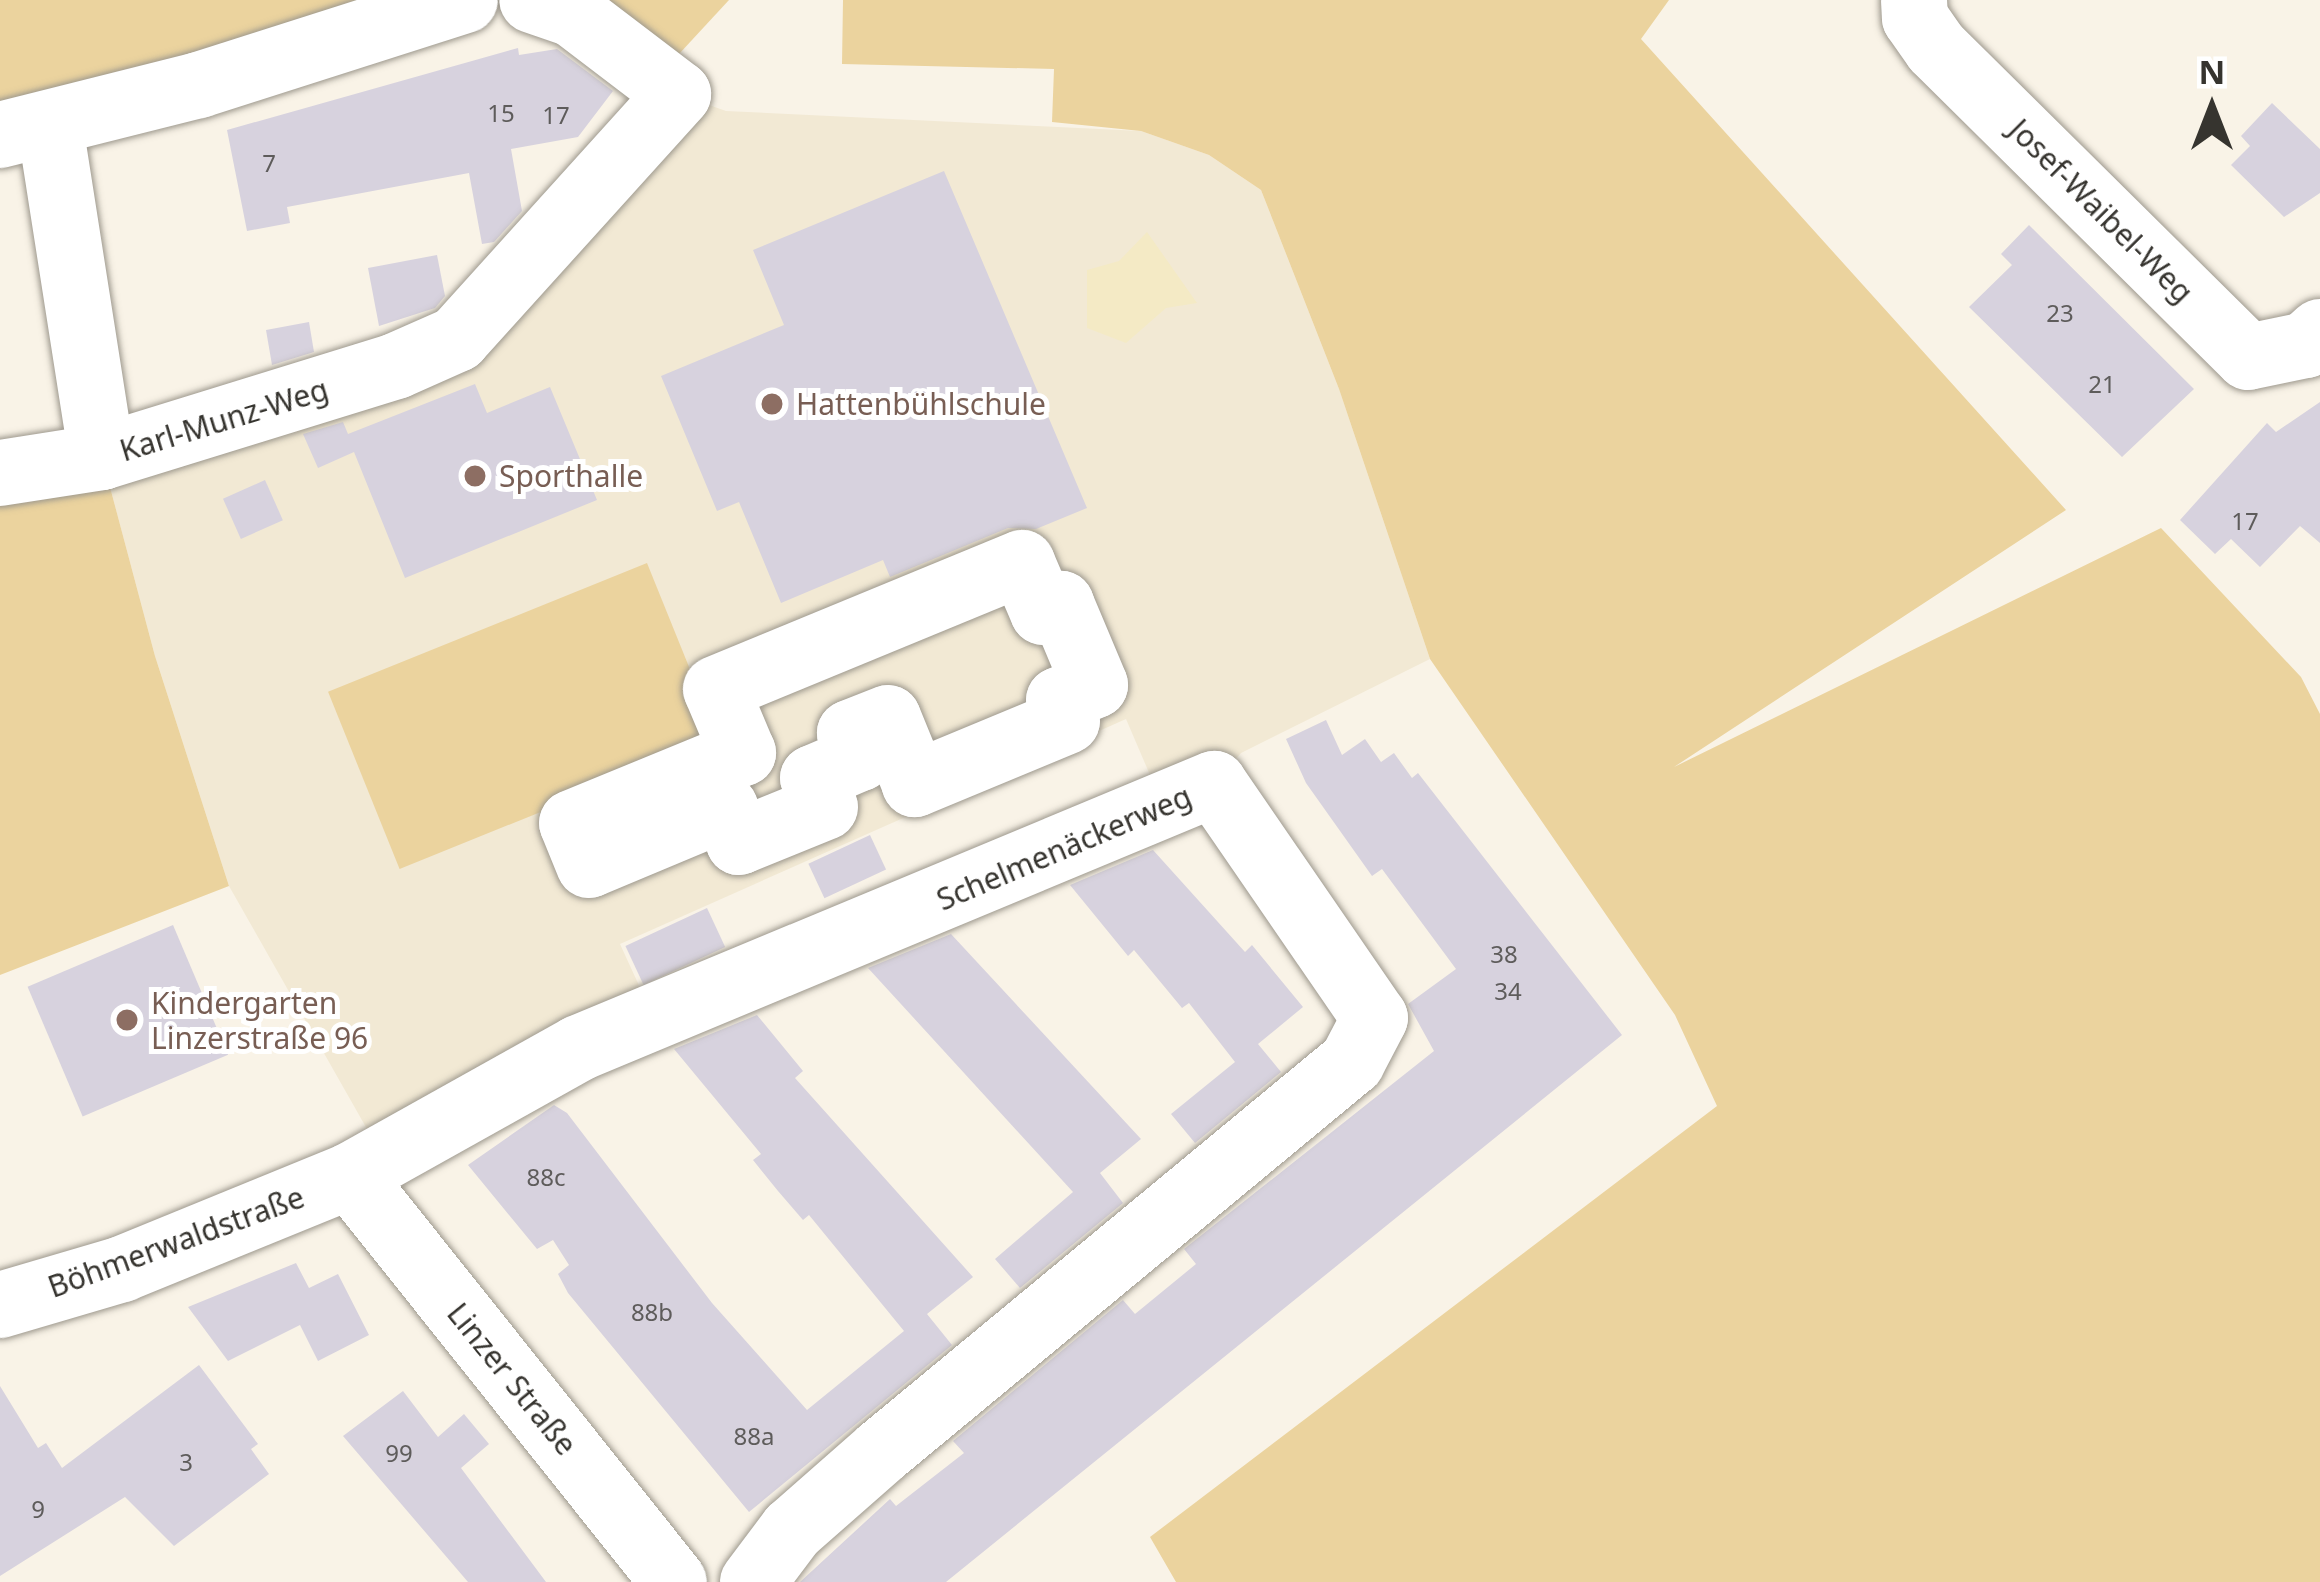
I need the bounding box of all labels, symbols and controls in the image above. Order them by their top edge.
north arrow [2152,48,2272,168]
text: N [2199,49,2225,94]
house number: 15 [487,99,515,127]
house number: 17 [542,101,570,129]
street label: Josef-Waibel-Weg [2002,112,2200,310]
house number: 7 [262,149,276,177]
house number: 23 [2046,299,2074,327]
house number: 21 [2088,370,2116,398]
street label: Karl-Munz-Weg [115,371,333,469]
place label: Hattenbühlschule [796,386,1046,422]
marker: Hattenbühlschule [759,391,785,417]
place label: Sporthalle [499,458,643,494]
marker: Sporthalle [462,463,488,489]
house number: 17 [2231,507,2259,535]
street label: Schelmenäckerweg [931,778,1197,918]
house number: 38 [1490,940,1518,968]
house number: 34 [1494,977,1522,1005]
place label: Kindergarten Linzerstraße 96 [151,985,368,1056]
marker: Kindergarten Linzerstraße 96 [114,1007,140,1033]
house number: 88c [527,1163,565,1191]
street label: Böhmerwaldstraße [43,1179,309,1305]
street label: Linzer Straße [440,1296,584,1462]
house number: 88b [631,1298,673,1326]
house number: 88a [734,1422,774,1450]
house number: 99 [385,1439,413,1467]
house number: 3 [179,1448,193,1476]
house number: 9 [31,1495,45,1523]

